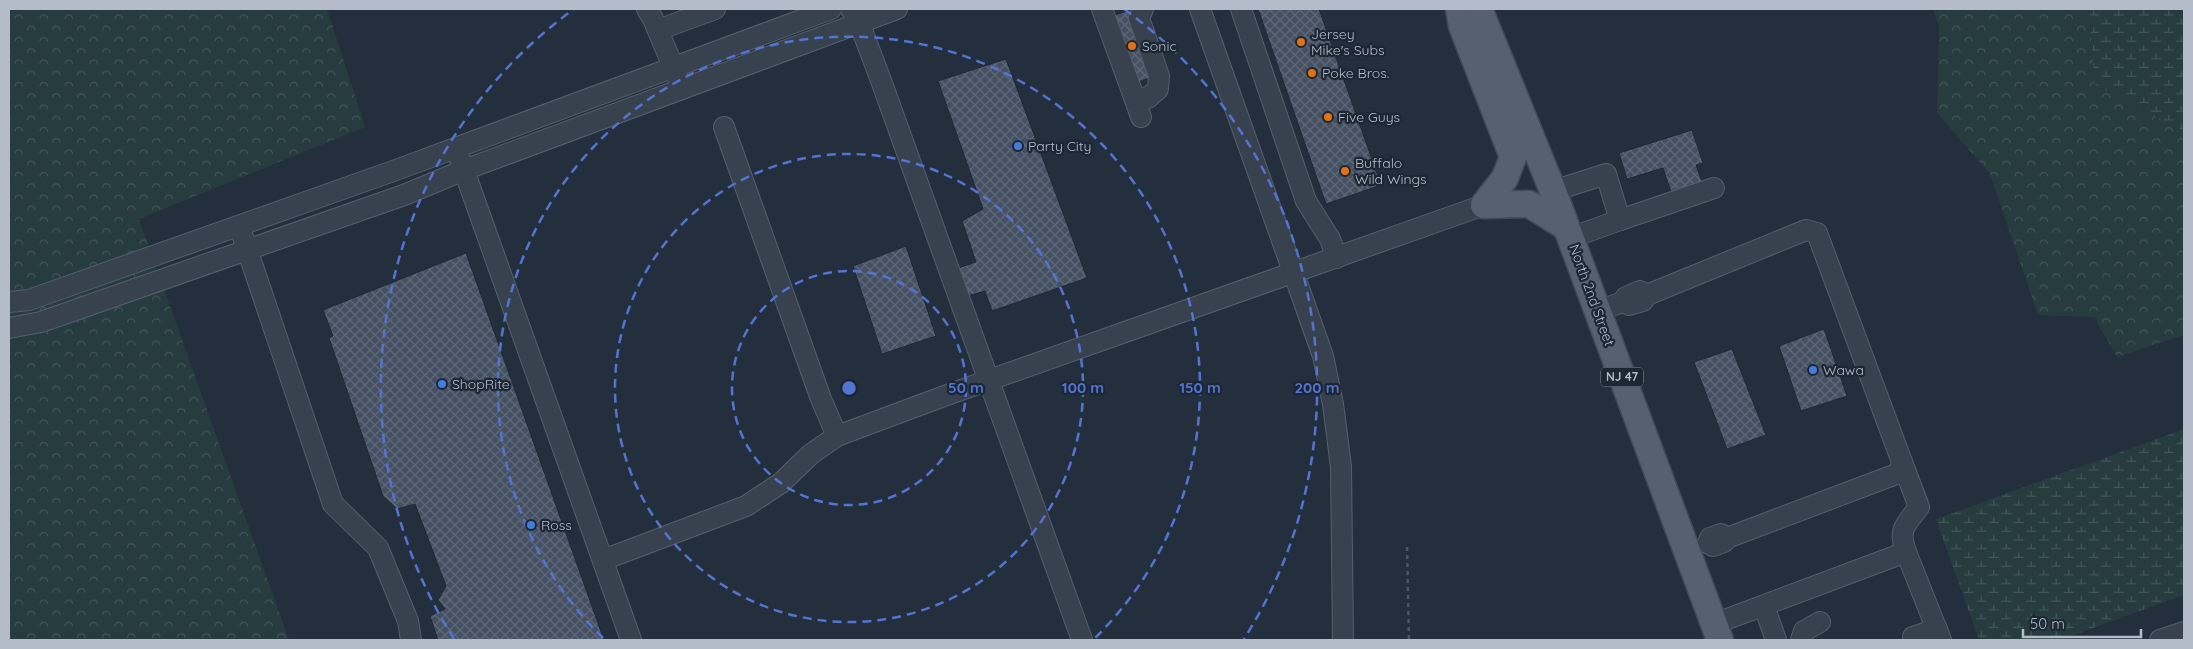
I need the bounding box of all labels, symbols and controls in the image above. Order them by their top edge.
place label: Jersey Mike's Subs [1311,25,1385,59]
marker: Jersey Mike's Subs [1295,36,1307,48]
place label: Sonic [1142,37,1177,55]
marker: Sonic [1126,40,1138,52]
place label: Poke Bros. [1322,64,1389,82]
marker: Poke Bros. [1306,67,1318,79]
place label: Five Guys [1338,108,1400,126]
marker: Five Guys [1322,111,1334,123]
place label: Party City [1028,137,1092,155]
marker: Party City [1012,140,1024,152]
place label: Buffalo Wild Wings [1355,154,1427,188]
marker: Buffalo Wild Wings [1339,165,1351,177]
street label: North 2nd Street [1565,242,1619,349]
place label: Wawa [1823,361,1864,379]
marker: Wawa [1807,364,1819,376]
road number: NJ 47 [1601,368,1643,387]
place label: ShopRite [452,375,510,393]
marker: ShopRite [436,378,448,390]
text: 50 m [948,378,984,397]
text: 100 m [1062,378,1104,397]
text: 150 m [1179,378,1221,397]
text: 200 m [1295,378,1340,397]
centre of rings [840,379,858,397]
place label: Ross [541,516,572,534]
marker: Ross [525,519,537,531]
scale bar [2023,606,2140,638]
text: 50 m [2030,614,2065,633]

